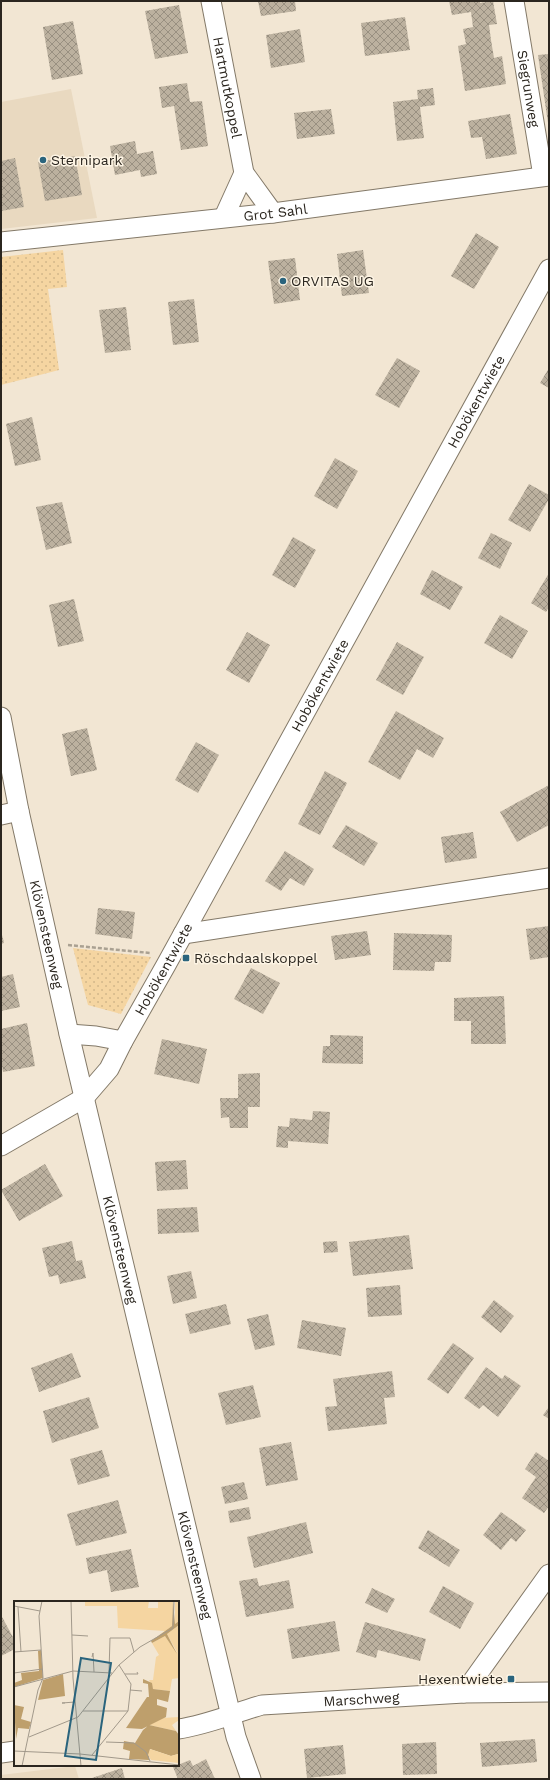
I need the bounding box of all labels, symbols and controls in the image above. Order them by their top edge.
street label: Hartmutkoppel [210,35,245,140]
street label: Siegrunweg [514,49,543,129]
place label: Sternipark [51,152,122,168]
marker: Sternipark [38,155,48,165]
street label: Grot Sahl [243,200,309,224]
place label: ORVITAS UG [291,273,374,289]
marker: ORVITAS UG [278,276,288,286]
street label: Hobökentwiete [444,352,508,451]
street label: Hobökentwiete [288,636,352,734]
street label: Klövensteenweg [27,878,67,991]
street label: Hobökentwiete [131,920,196,1018]
place label: Röschdaalskoppel [194,950,318,966]
marker: Röschdaalskoppel [181,953,191,963]
street label: Klövensteenweg [100,1194,141,1306]
street label: Klövensteenweg [175,1509,216,1621]
inset map [14,1601,179,1766]
place label: Hexentwiete [418,1671,503,1687]
marker: Hexentwiete [506,1674,516,1684]
street label: Marschweg [323,1689,400,1709]

